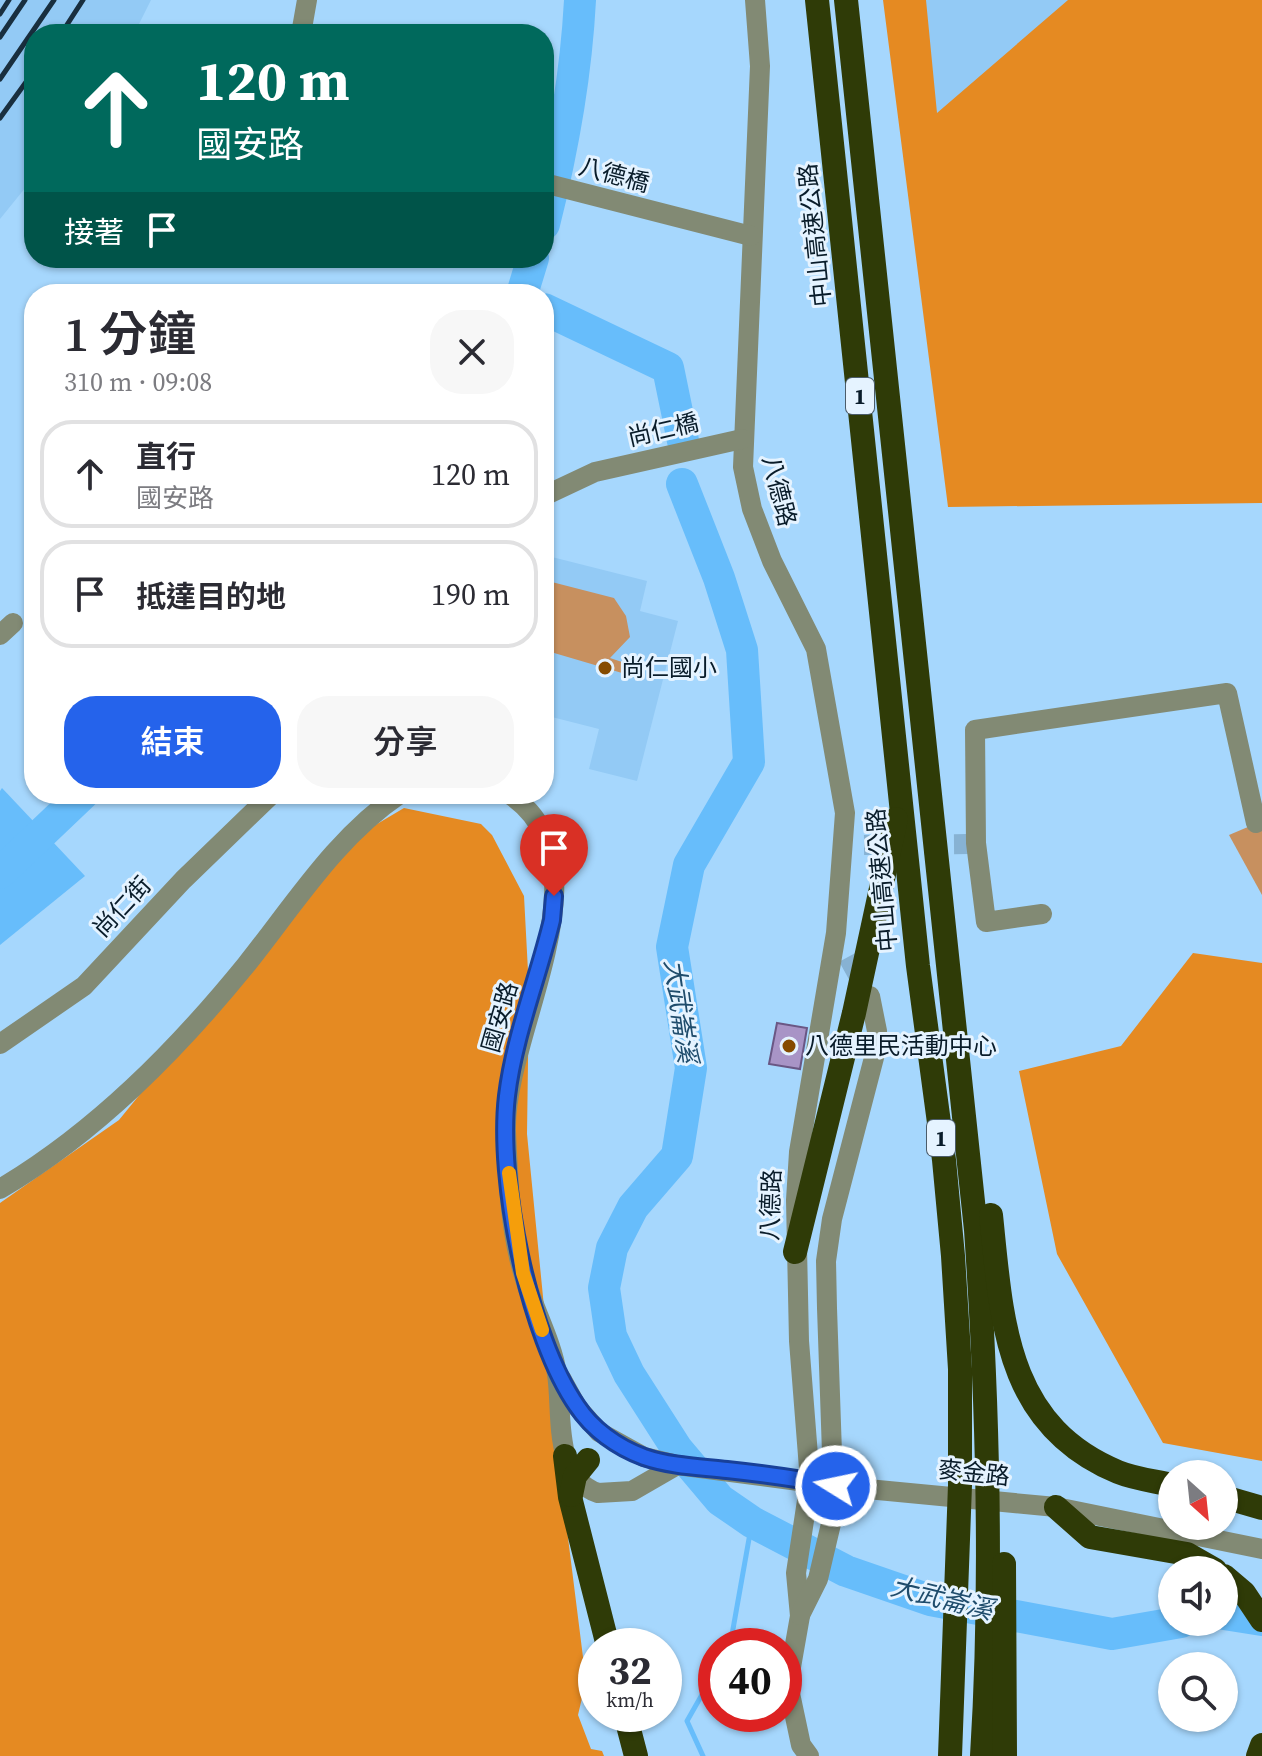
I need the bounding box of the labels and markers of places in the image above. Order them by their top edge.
place label: 尚仁國小 [621,651,717,684]
marker: 尚仁國小 [596,659,614,677]
pin [520,814,588,896]
place label: 八德里民活動中心 [805,1029,997,1062]
marker: 八德里民活動中心 [780,1037,798,1055]

